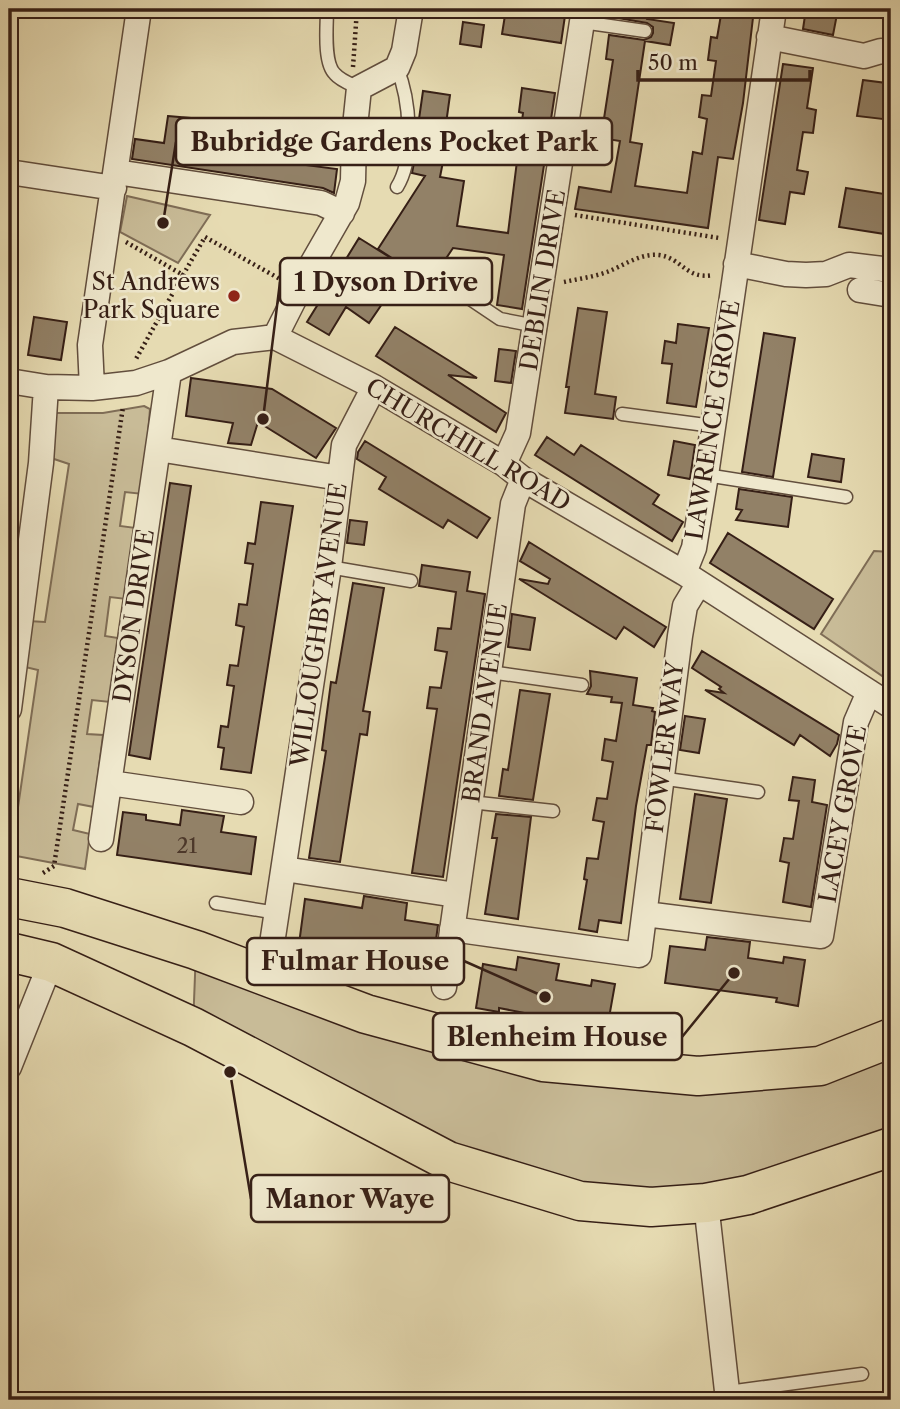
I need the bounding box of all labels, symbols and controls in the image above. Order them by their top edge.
scale bar [638,38,809,82]
text: 50 m [648,50,698,75]
callout: Bubridge Gardens Pocket Park [176,118,612,165]
text: Bubridge Gardens Pocket Park [190,126,599,158]
street label: DEBLIN DRIVE [514,187,571,373]
callout: 1 Dyson Drive [280,258,492,305]
text: 1 Dyson Drive [294,266,478,298]
place label: St Andrews Park Square [82,267,220,324]
marker: St Andrews Park Square [226,288,242,304]
street label: LAWRENCE GROVE [679,298,746,542]
street label: CHURCHILL ROAD [361,372,576,517]
street label: WILLOUGHBY AVENUE [284,481,353,770]
street label: DYSON DRIVE [107,527,160,705]
street label: BRAND AVENUE [456,601,513,805]
street label: FOWLER WAY [640,658,690,834]
street label: LACEY GROVE [813,723,872,905]
house number: 21 [177,833,198,858]
callout: Fulmar House [247,938,464,985]
text: Fulmar House [261,945,449,977]
callout: Blenheim House [433,1013,682,1060]
text: Blenheim House [446,1021,668,1053]
callout: Manor Waye [251,1175,449,1222]
text: Manor Waye [265,1183,435,1215]

